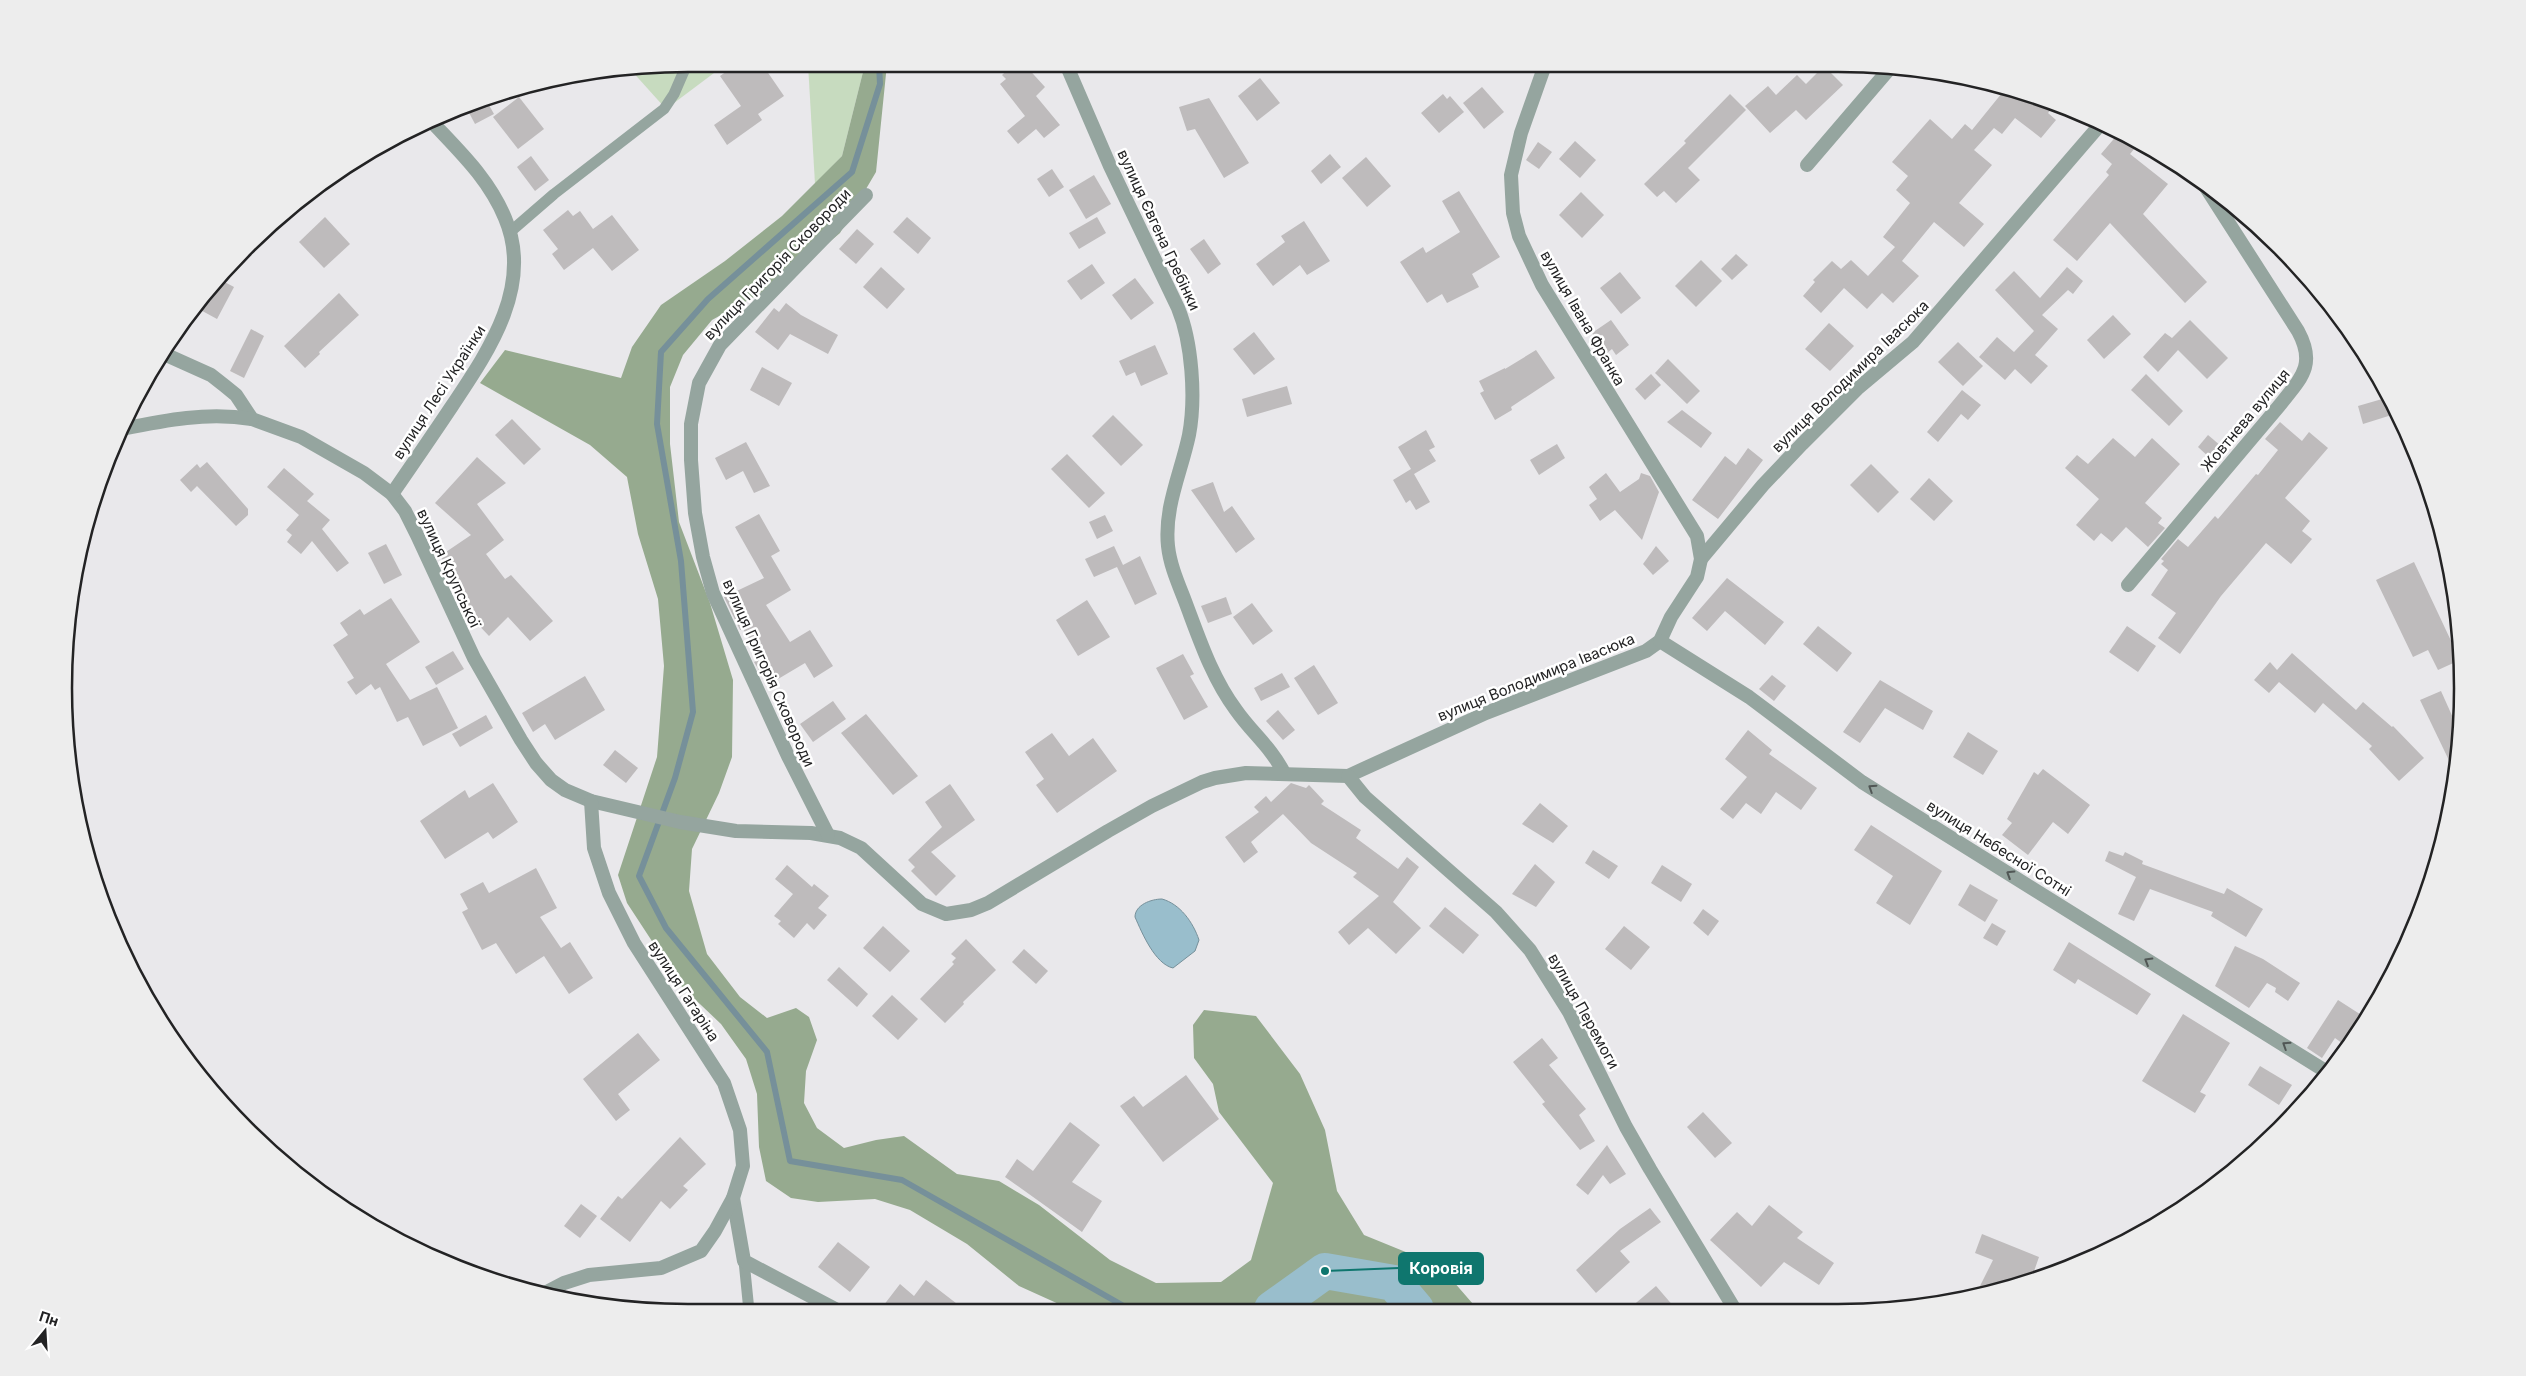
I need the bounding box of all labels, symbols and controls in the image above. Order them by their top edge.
street label: вулиця Євгена Гребінки [1113,147,1205,313]
street label: вулиця Григорія Сковороди [700,184,854,344]
street label: вулиця Івана Франка [1536,247,1630,389]
street label: вулиця Володимира Івасюка [1768,296,1932,456]
street label: вулиця Лесі Українки [388,321,490,463]
street label: Жовтнева вулиця [2196,365,2294,475]
street label: вулиця Крупської [413,506,485,632]
street label: вулиця Григорія Сковороди [719,576,819,770]
street label: вулиця Володимира Івасюка [1435,629,1637,725]
one-way arrow [1868,785,1877,795]
street label: вулиця Небесної Сотні [1923,796,2075,900]
one-way arrow [2006,871,2015,881]
street label: вулиця Гагаріна [644,937,724,1045]
street label: вулиця Перемоги [1544,950,1624,1072]
one-way arrow [2144,957,2153,967]
one-way arrow [2283,1042,2292,1052]
callout: Коровія [1399,1253,1483,1284]
text: Коровія [1409,1258,1473,1278]
north arrow [20,1306,70,1356]
text: Пн [37,1307,61,1329]

